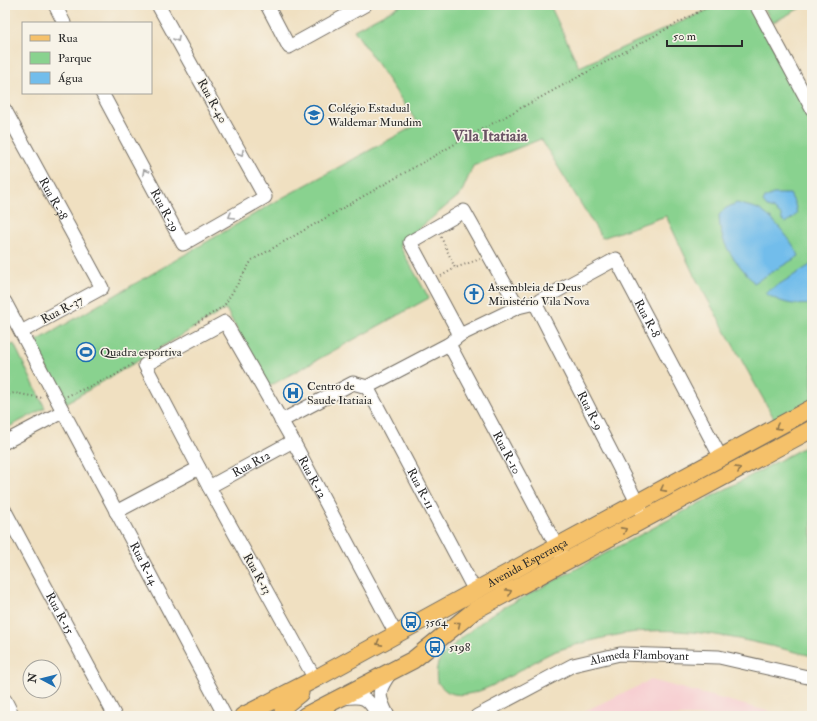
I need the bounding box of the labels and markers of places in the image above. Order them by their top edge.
place label: Colégio Estadual Waldemar Mundim [327,101,422,130]
school or university icon: Colégio Estadual Waldemar Mundim [303,104,325,126]
place label: Assembleia de Deus Ministério Vila Nova [487,280,591,309]
church icon: Assembleia de Deus Ministério Vila Nova [463,283,485,305]
sports icon: Quadra esportiva [75,341,97,363]
place label: Quadra esportiva [100,345,183,360]
place label: Centro de Saude Itatiaia [307,379,373,408]
hospital icon: Centro de Saude Itatiaia [282,382,304,404]
bus stop icon: 3564 [400,611,422,633]
place label: 3564 [425,615,448,630]
bus stop icon: 5198 [424,636,446,658]
place label: 5198 [449,640,471,655]

